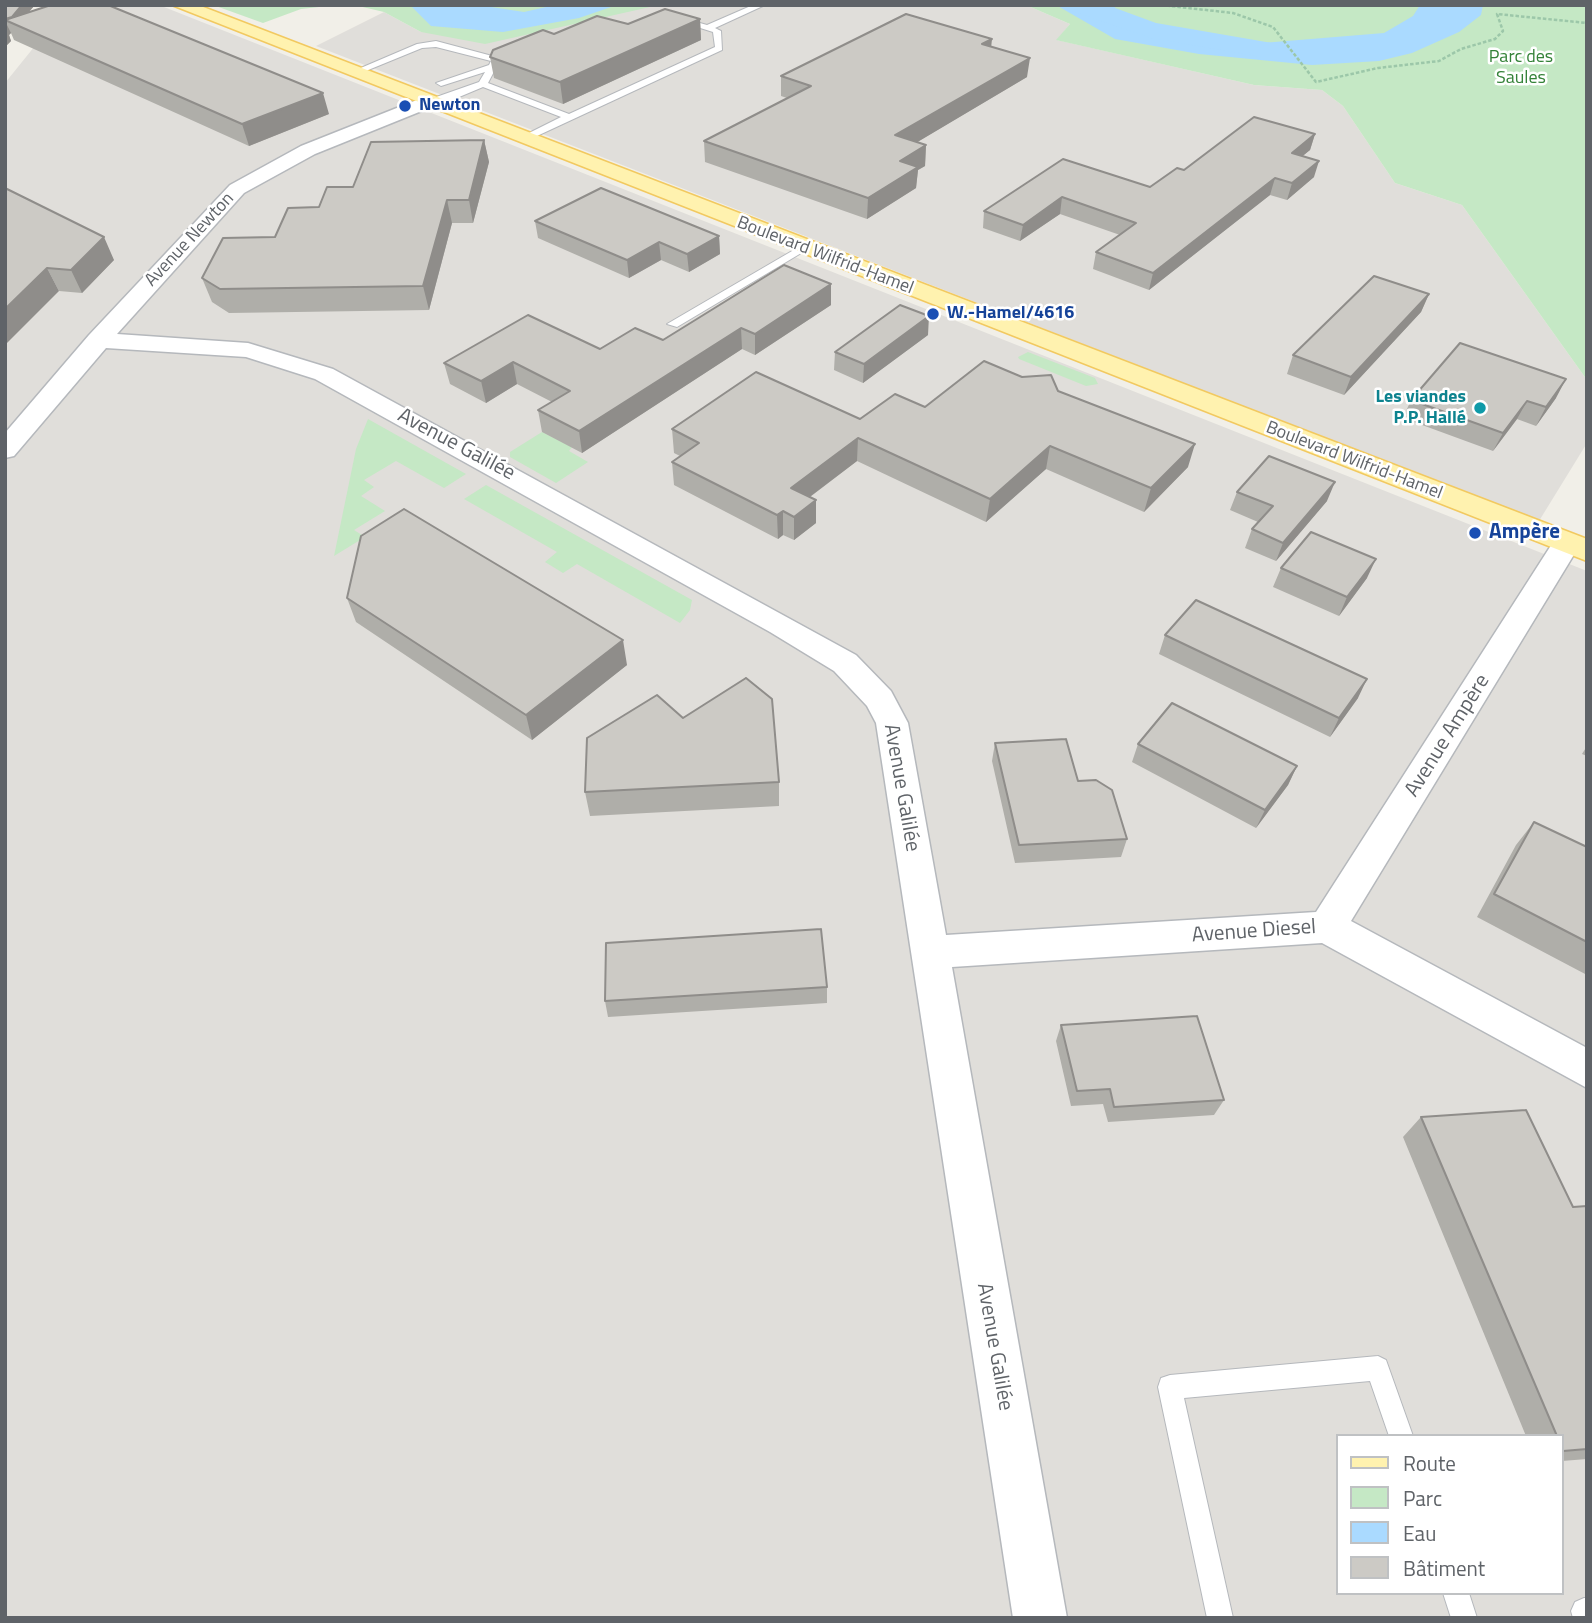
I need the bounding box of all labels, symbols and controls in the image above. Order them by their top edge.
park label: Parc des Saules [1489,47,1553,90]
place label: Newton [419,95,481,117]
marker: Newton [397,98,413,114]
street label: Avenue Newton [141,189,239,291]
street label: Boulevard Wilfrid-Hamel [734,212,916,300]
place label: W.-Hamel/4616 [947,303,1074,325]
marker: W.-Hamel/4616 [925,306,941,322]
place label: Les viandes P.P. Hallé [1376,387,1466,430]
marker: Les viandes P.P. Hallé [1472,400,1488,416]
street label: Avenue Galilée [393,404,519,486]
street label: Boulevard Wilfrid-Hamel [1263,417,1445,505]
place label: Ampère [1489,520,1560,546]
marker: Ampère [1467,525,1483,541]
street label: Avenue Ampère [1400,670,1496,802]
street label: Avenue Galilée [877,722,925,854]
street label: Avenue Diesel [1191,915,1317,949]
street label: Avenue Galilée [970,1281,1018,1413]
legend [1336,1434,1564,1595]
text: Route [1403,1447,1456,1479]
text: Parc [1403,1482,1442,1514]
text: Eau [1403,1517,1436,1549]
text: Bâtiment [1403,1552,1485,1584]

